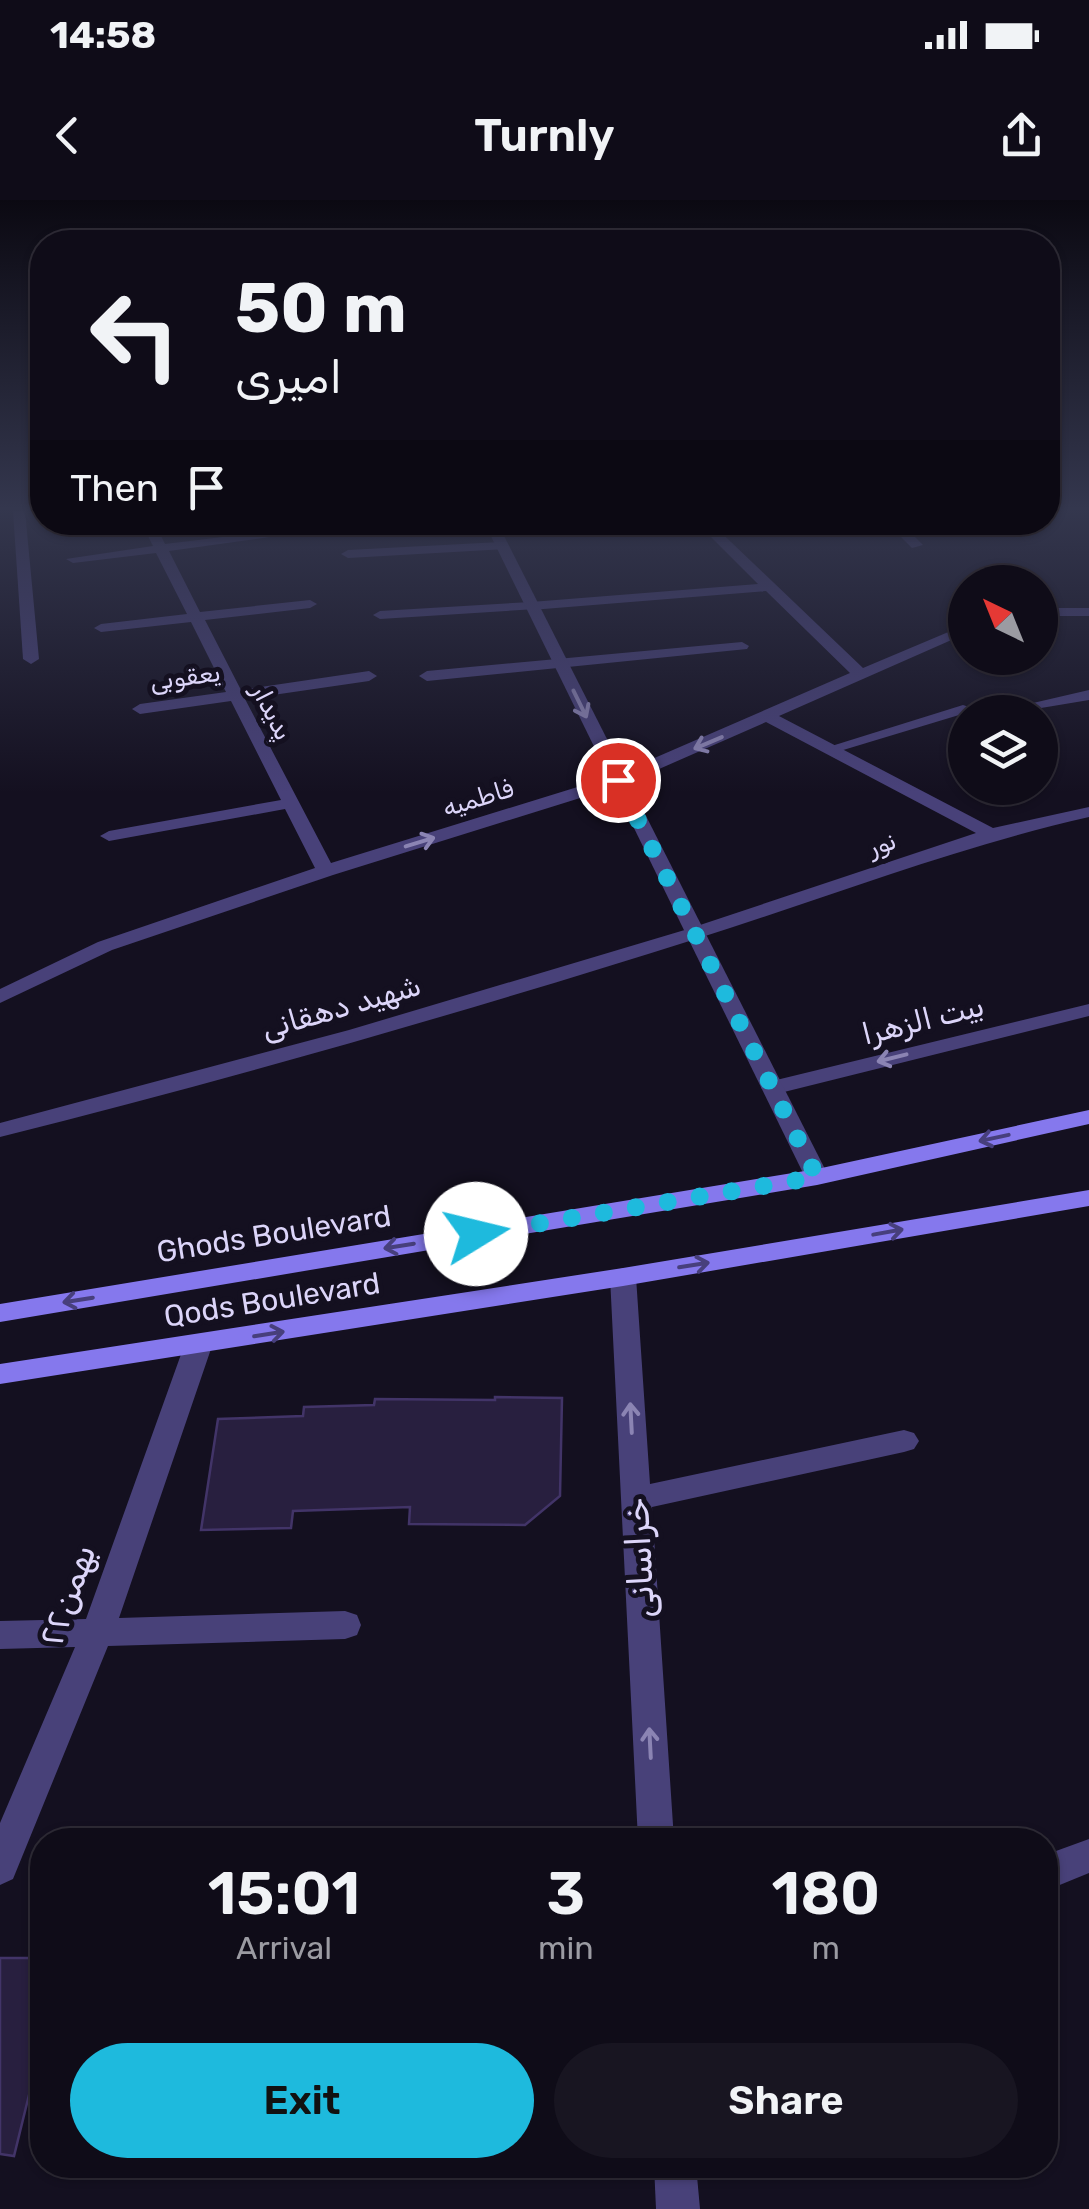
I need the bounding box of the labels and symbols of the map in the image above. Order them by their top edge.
north arrow [948,565,1058,675]
street label: یعقوبی [148,658,222,697]
street label: پدیدار [243,677,298,746]
one-way arrow [571,688,590,718]
one-way arrow [693,735,724,753]
pin [576,738,661,823]
street label: فاطمیه [439,774,517,822]
street label: نور [862,826,900,864]
one-way arrow [403,832,435,850]
street label: شهید دهقانی [257,967,425,1047]
street label: بیت الزهرا [858,987,988,1053]
one-way arrow [877,1050,909,1069]
one-way arrow [979,1130,1011,1148]
position arrow [424,1182,528,1286]
street label: Ghods Boulevard [154,1198,394,1270]
one-way arrow [871,1223,903,1241]
one-way arrow [383,1238,415,1256]
one-way arrow [677,1255,710,1274]
street label: Qods Boulevard [161,1265,383,1335]
one-way arrow [62,1291,95,1310]
one-way arrow [253,1324,285,1343]
one-way arrow [621,1403,640,1435]
street label: خراسانی [615,1497,663,1619]
street label: ۲۲بهمن [29,1538,105,1652]
one-way arrow [640,1727,659,1759]

